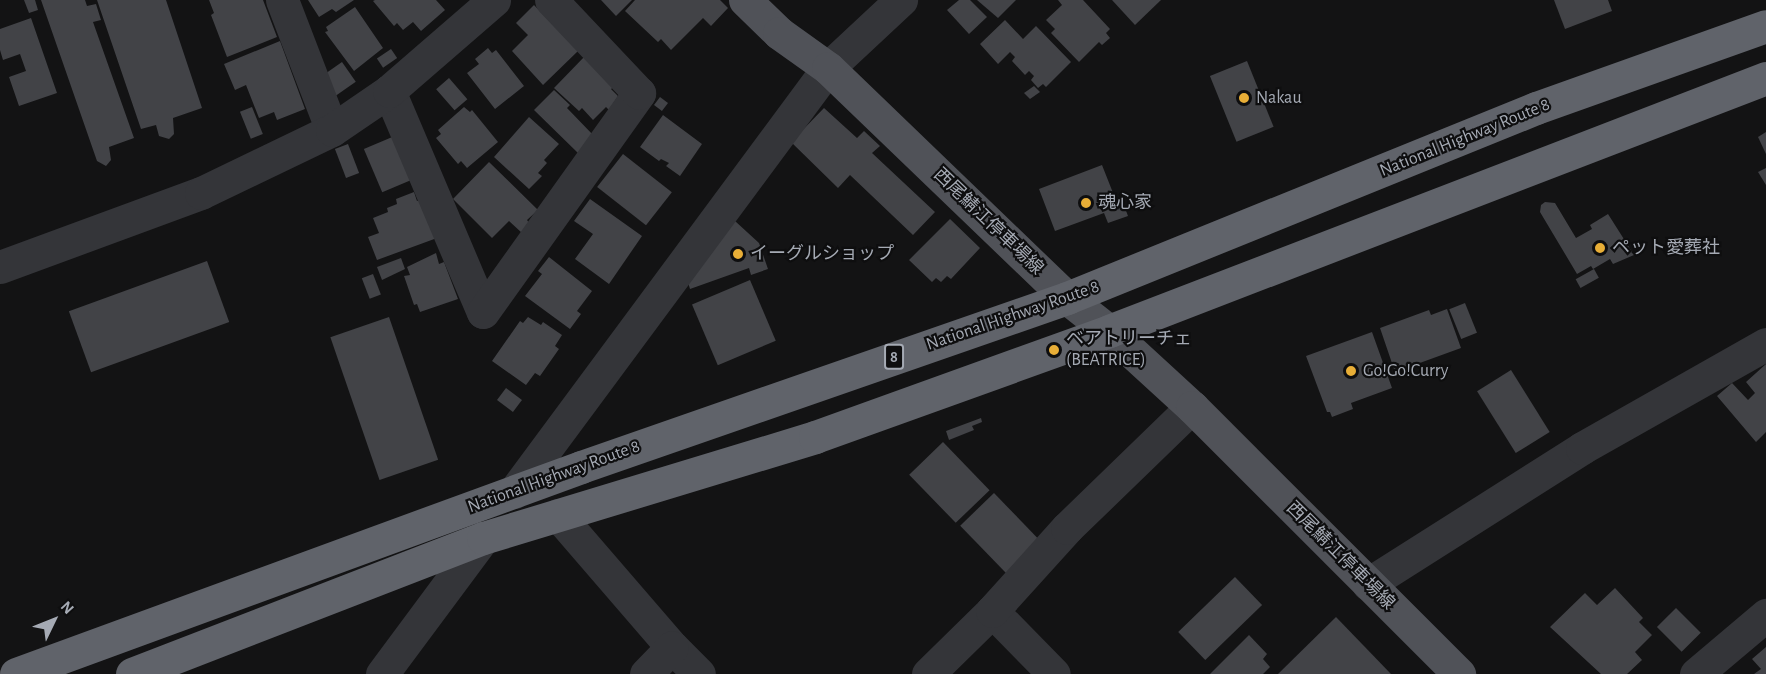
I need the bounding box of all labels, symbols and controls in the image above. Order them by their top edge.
place label: Nakau [1256,87,1302,109]
marker: Nakau [1237,91,1251,105]
street label: National Highway Route 8 [1377,94,1553,182]
street label: 西尾鯖江停車場線 [929,164,1047,280]
place label: 魂心家 [1098,192,1152,214]
marker: 魂心家 [1079,196,1093,210]
place label: ペット愛葬社 [1612,237,1720,259]
marker: ペット愛葬社 [1593,241,1607,255]
place label: イーグルショップ [750,243,894,265]
marker: イーグルショップ [731,247,745,261]
street label: National Highway Route 8 [924,276,1102,356]
place label: ベアトリーチェ (BEATRICE) [1066,329,1192,372]
marker: ベアトリーチェ (BEATRICE) [1047,343,1061,357]
road number: 8 [884,344,904,370]
place label: Go!Go!Curry [1363,360,1448,382]
marker: Go!Go!Curry [1344,364,1358,378]
street label: National Highway Route 8 [465,436,643,518]
street label: 西尾鯖江停車場線 [1281,497,1399,615]
north arrow [24,590,84,650]
text: N [58,598,77,617]

